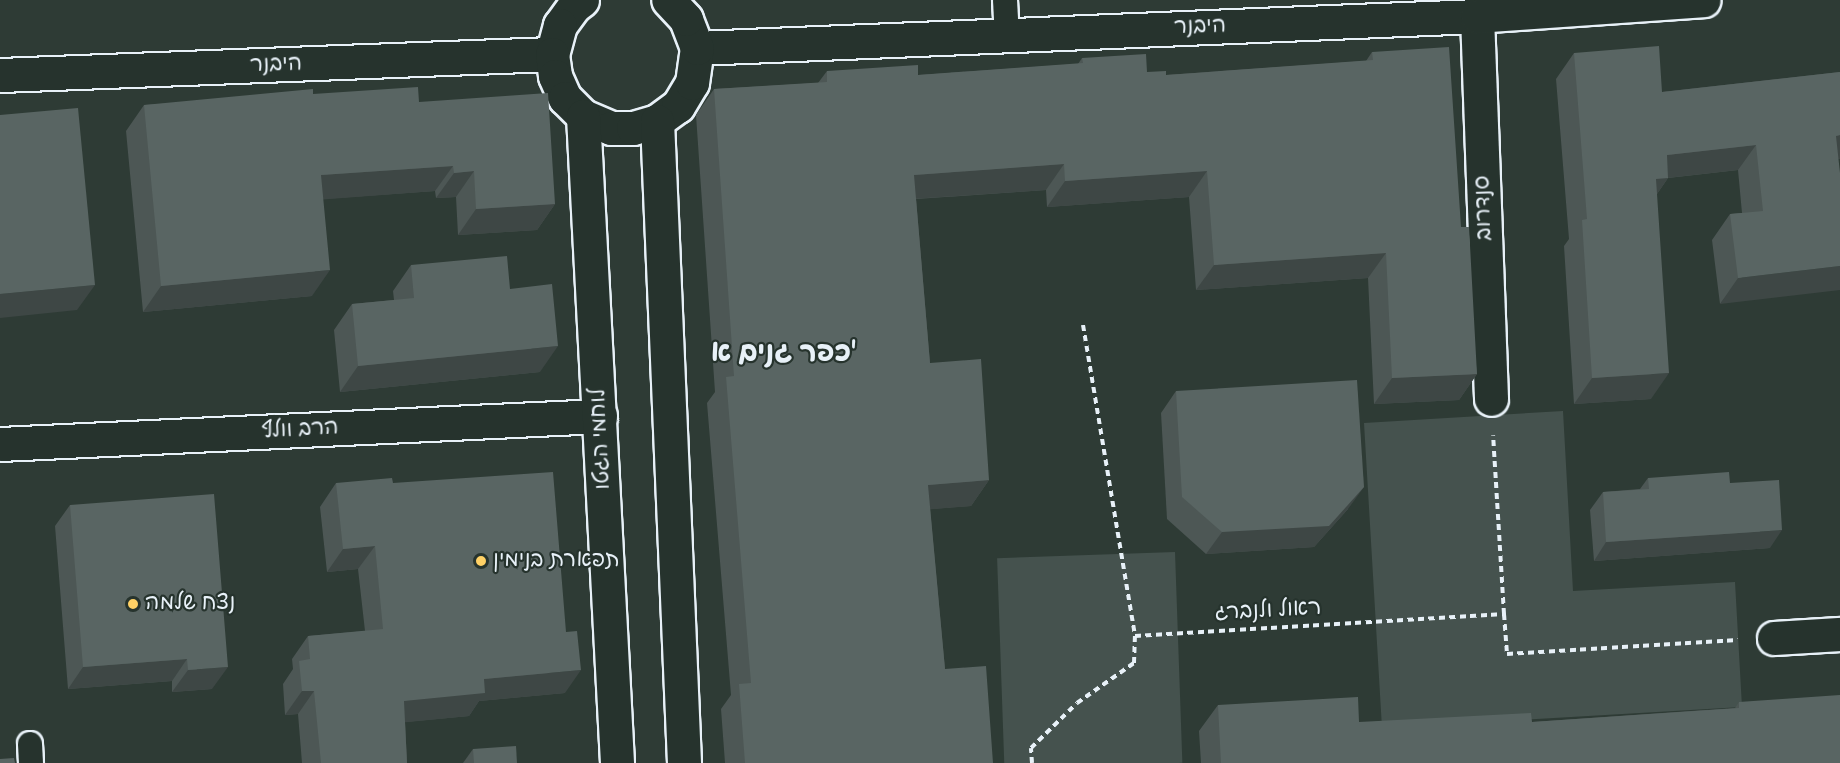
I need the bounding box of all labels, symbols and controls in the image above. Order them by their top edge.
street label: היבנר [1174,13,1226,41]
street label: היבנר [250,51,302,79]
street label: סנדרוב [1470,175,1498,241]
district label: כפר גנים א' [711,337,857,371]
street label: לוחמי הגטו [585,388,617,490]
street label: הרב וולף [261,415,339,445]
place label: תפארת בנימין [493,548,620,574]
marker: תפארת בנימין [474,554,488,568]
place label: נצח שלמה [145,591,235,617]
street label: ראול ולנברג [1214,595,1322,627]
marker: נצח שלמה [126,597,140,611]

